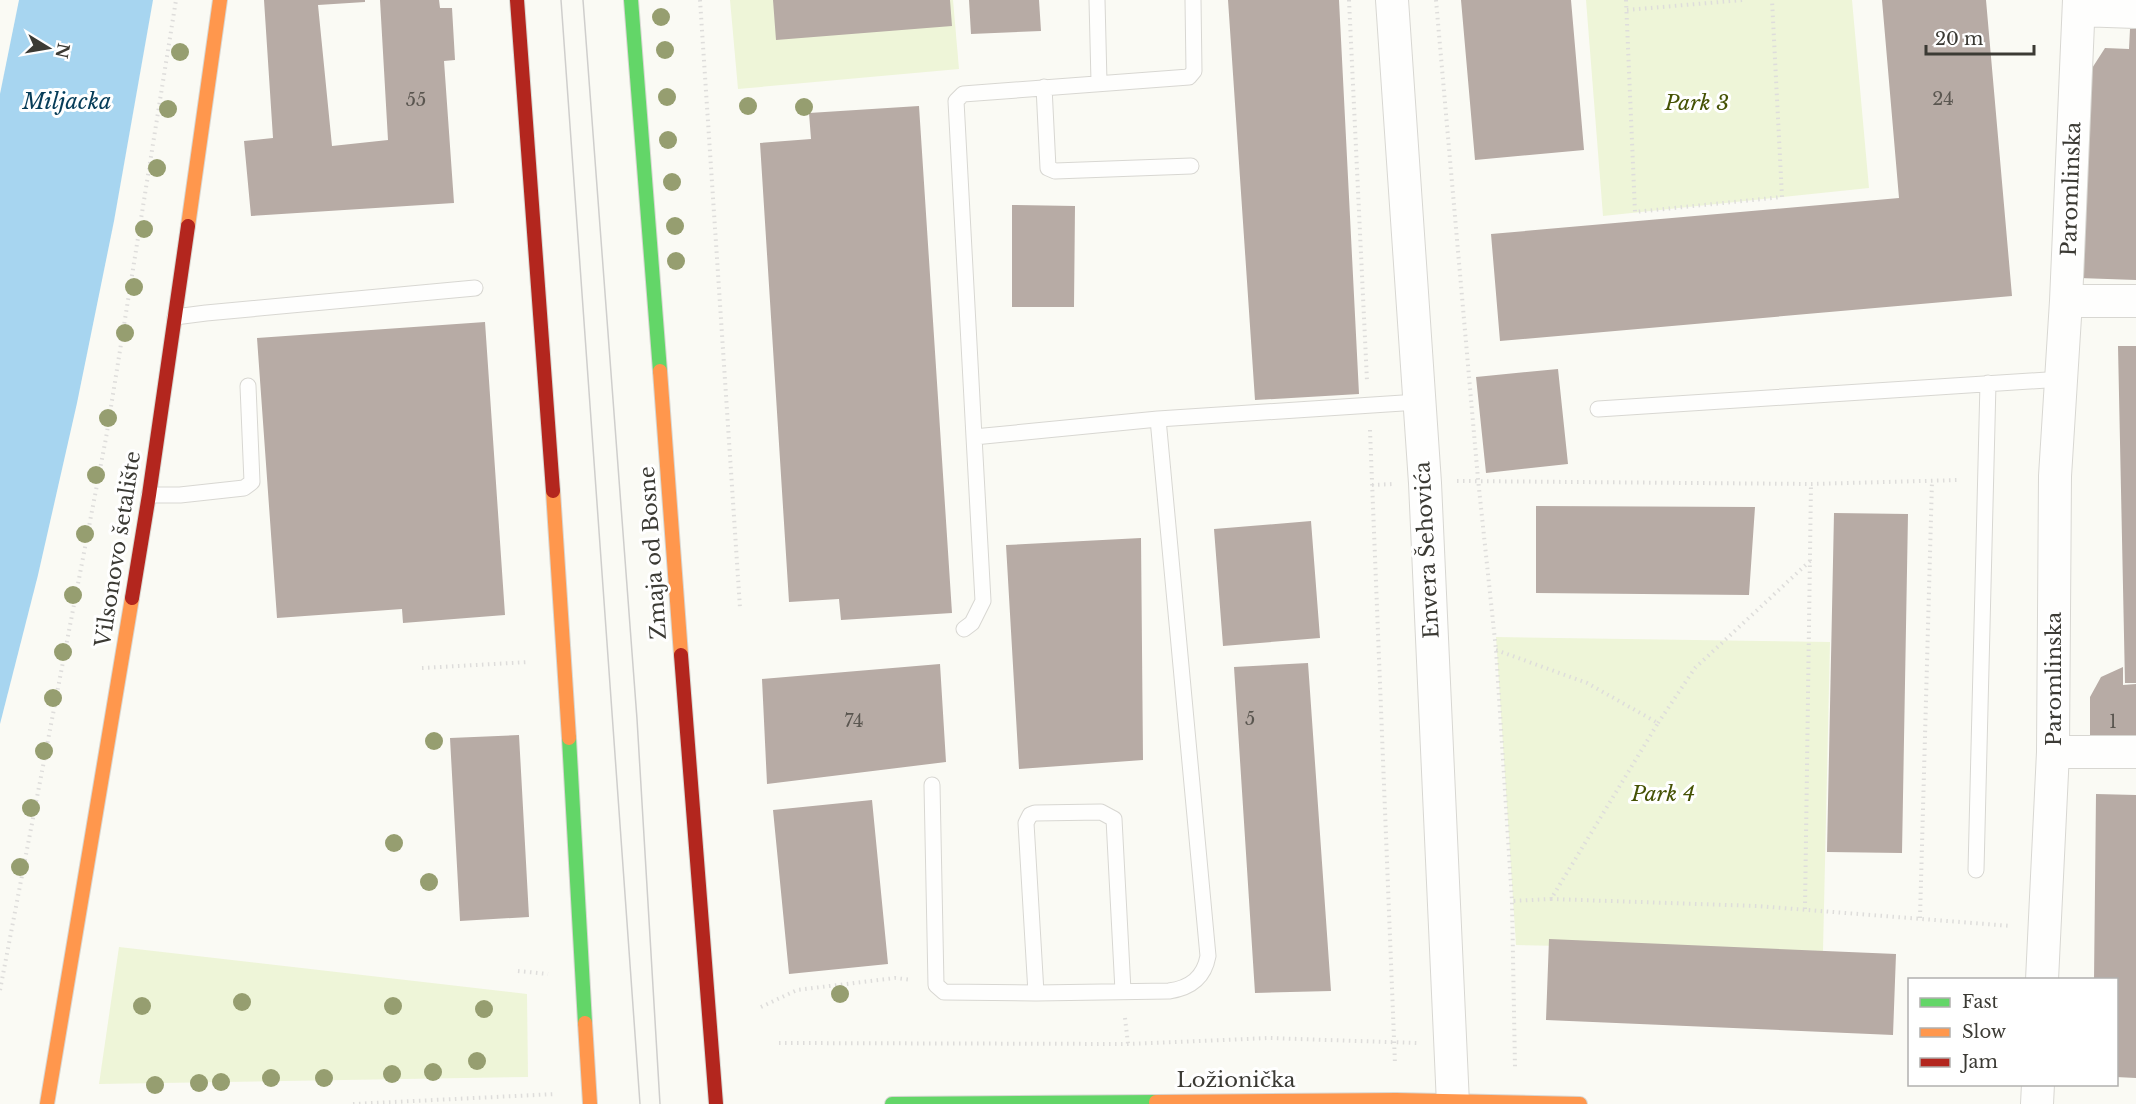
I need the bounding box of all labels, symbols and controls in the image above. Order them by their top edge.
north arrow [18,18,78,78]
scale bar [1926,18,2034,56]
text: 20 m [1935,28,1983,50]
text: N [51,42,74,60]
water label: Miljacka [22,88,111,115]
house number: 24 [1932,88,1954,110]
house number: 55 [406,89,426,111]
park label: Park 3 [1664,90,1729,116]
street label: Paromlinska [2056,121,2086,257]
street label: Vilsonovo šetalište [90,449,146,650]
street label: Envera Šehovića [1409,460,1445,639]
street label: Zmaja od Bosne [634,465,672,641]
street label: Paromlinska [2041,611,2067,746]
house number: 5 [1245,708,1255,730]
house number: 74 [844,710,864,732]
house number: 1 [2109,711,2117,733]
park label: Park 4 [1630,781,1695,807]
legend [1908,978,2118,1086]
text: Fast [1962,991,1999,1013]
text: Slow [1962,1021,2007,1043]
text: Jam [1960,1051,1998,1073]
street label: Ložionička [1177,1067,1296,1093]

